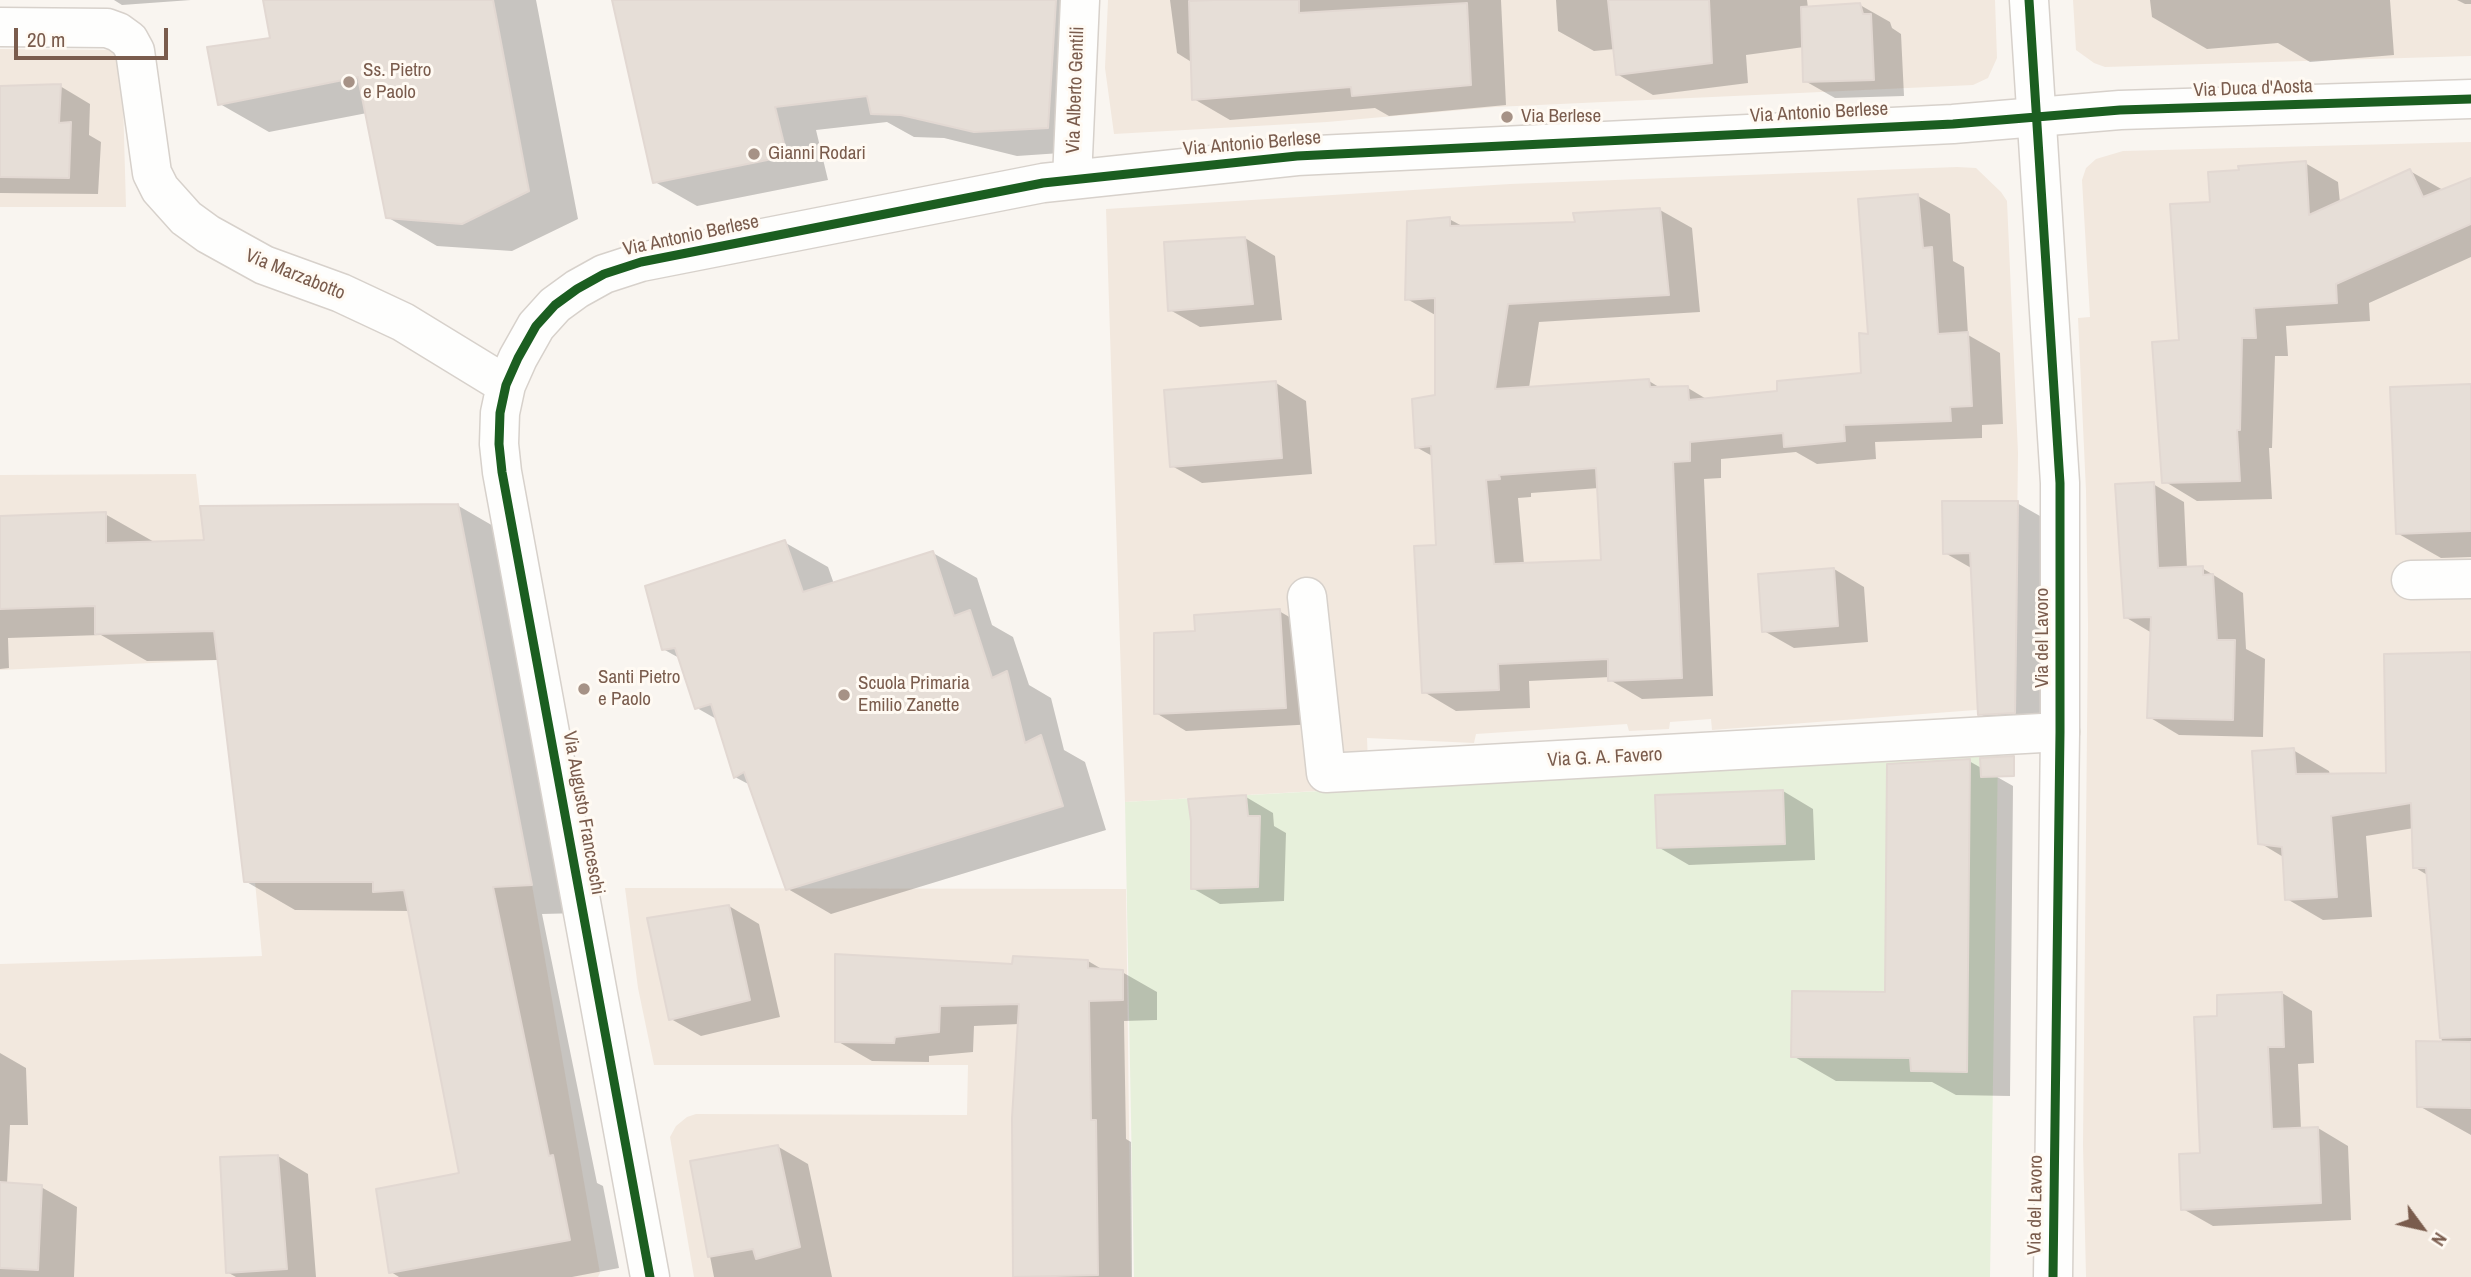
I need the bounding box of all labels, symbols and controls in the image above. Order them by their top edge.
scale bar [18,14,172,58]
text: 20 m [27,25,65,54]
street label: Via Alberto Gentili [1062,26,1090,154]
place label: Ss. Pietro e Paolo [363,60,431,104]
marker: Ss. Pietro e Paolo [341,74,357,90]
street label: Via Duca d'Aosta [2193,76,2313,102]
street label: Via Antonio Berlese [1749,98,1889,128]
place label: Via Berlese [1521,106,1601,128]
marker: Via Berlese [1499,109,1515,125]
street label: Via Antonio Berlese [1182,127,1322,161]
place label: Gianni Rodari [768,143,866,165]
marker: Gianni Rodari [746,146,762,162]
street label: Via Antonio Berlese [621,210,761,262]
street label: Via Marzabotto [242,245,348,305]
street label: Via del Lavoro [2032,588,2054,688]
place label: Santi Pietro e Paolo [598,667,680,711]
place label: Scuola Primaria Emilio Zanette [858,673,970,717]
marker: Santi Pietro e Paolo [576,681,592,697]
marker: Scuola Primaria Emilio Zanette [836,687,852,703]
street label: Via Augusto Franceschi [557,729,609,897]
street label: Via G. A. Favero [1547,744,1663,772]
street label: Via del Lavoro [2024,1155,2048,1255]
north arrow [2387,1193,2457,1263]
text: N [2426,1228,2454,1251]

